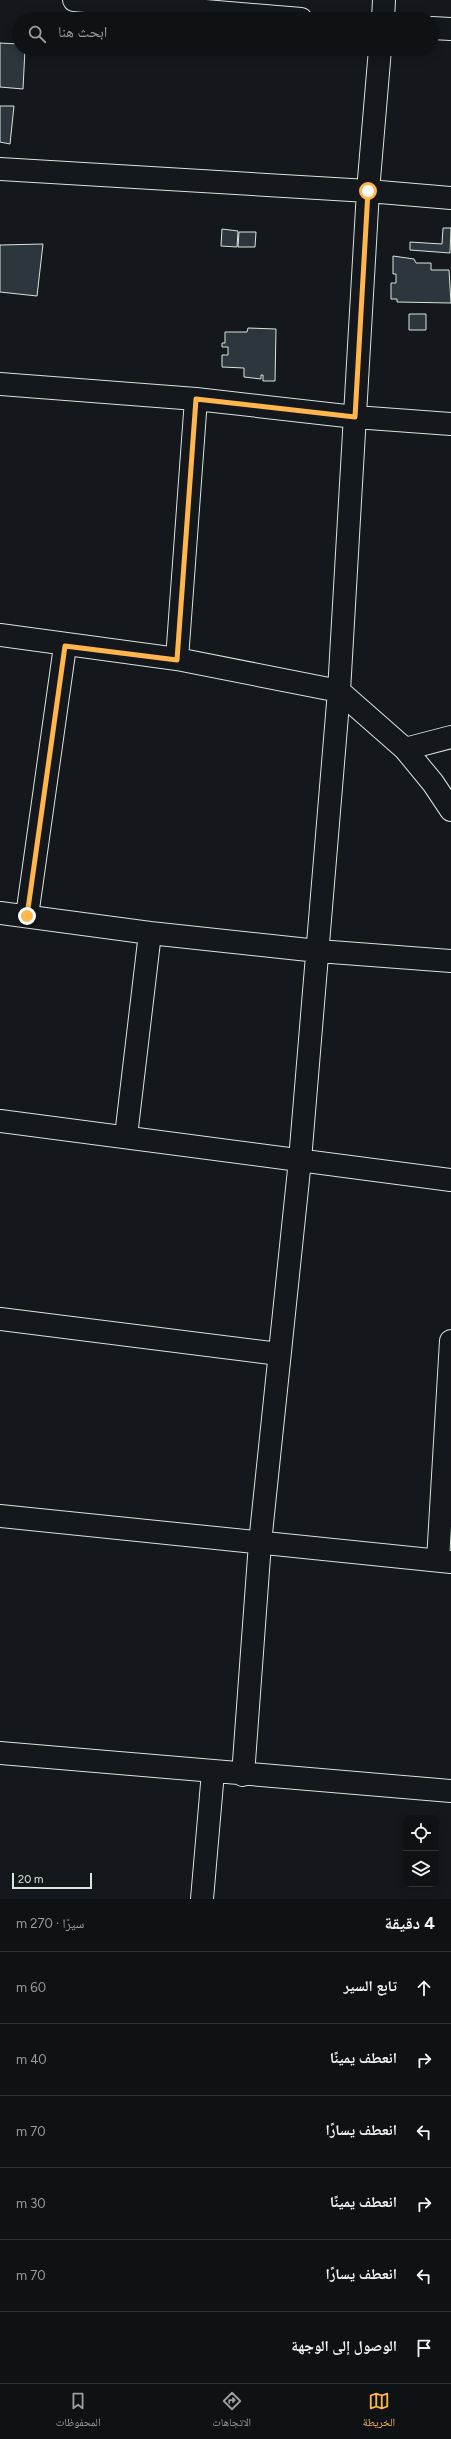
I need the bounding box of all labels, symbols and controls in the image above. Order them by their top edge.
search box [12,12,439,56]
icon: search [26,23,48,45]
text: ابحث هنا [58,23,107,41]
route start [359,182,377,200]
route end [18,907,36,925]
map controls [403,1815,439,1887]
button: locate [403,1815,439,1851]
button: layers [403,1851,439,1887]
scale bar [12,1871,92,1890]
text: 20 m [18,1873,43,1886]
text: 4 دقيقة [384,1913,435,1933]
text: سيرًا · 270 m [16,1916,84,1931]
text: تابع السير [343,1977,397,1995]
icon: ahead [413,1977,435,1999]
text: 60 m [16,1980,46,1995]
text: انعطف يمينًا [330,2049,397,2067]
icon: right [413,2049,435,2071]
text: 40 m [16,2052,47,2067]
text: انعطف يسارًا [325,2121,397,2139]
icon: left [413,2121,435,2143]
text: 70 m [16,2124,46,2139]
text: انعطف يمينًا [330,2193,397,2211]
icon: right [413,2193,435,2215]
text: 30 m [16,2196,46,2211]
text: انعطف يسارًا [325,2265,397,2283]
icon: left [413,2265,435,2287]
text: 70 m [16,2268,46,2283]
text: الوصول إلى الوجهة [291,2337,397,2355]
icon: arrive [413,2337,435,2359]
tab: المحفوظات [56,2390,101,2433]
tab: الاتجاهات [212,2390,251,2433]
tab: الخريطة [363,2390,395,2433]

